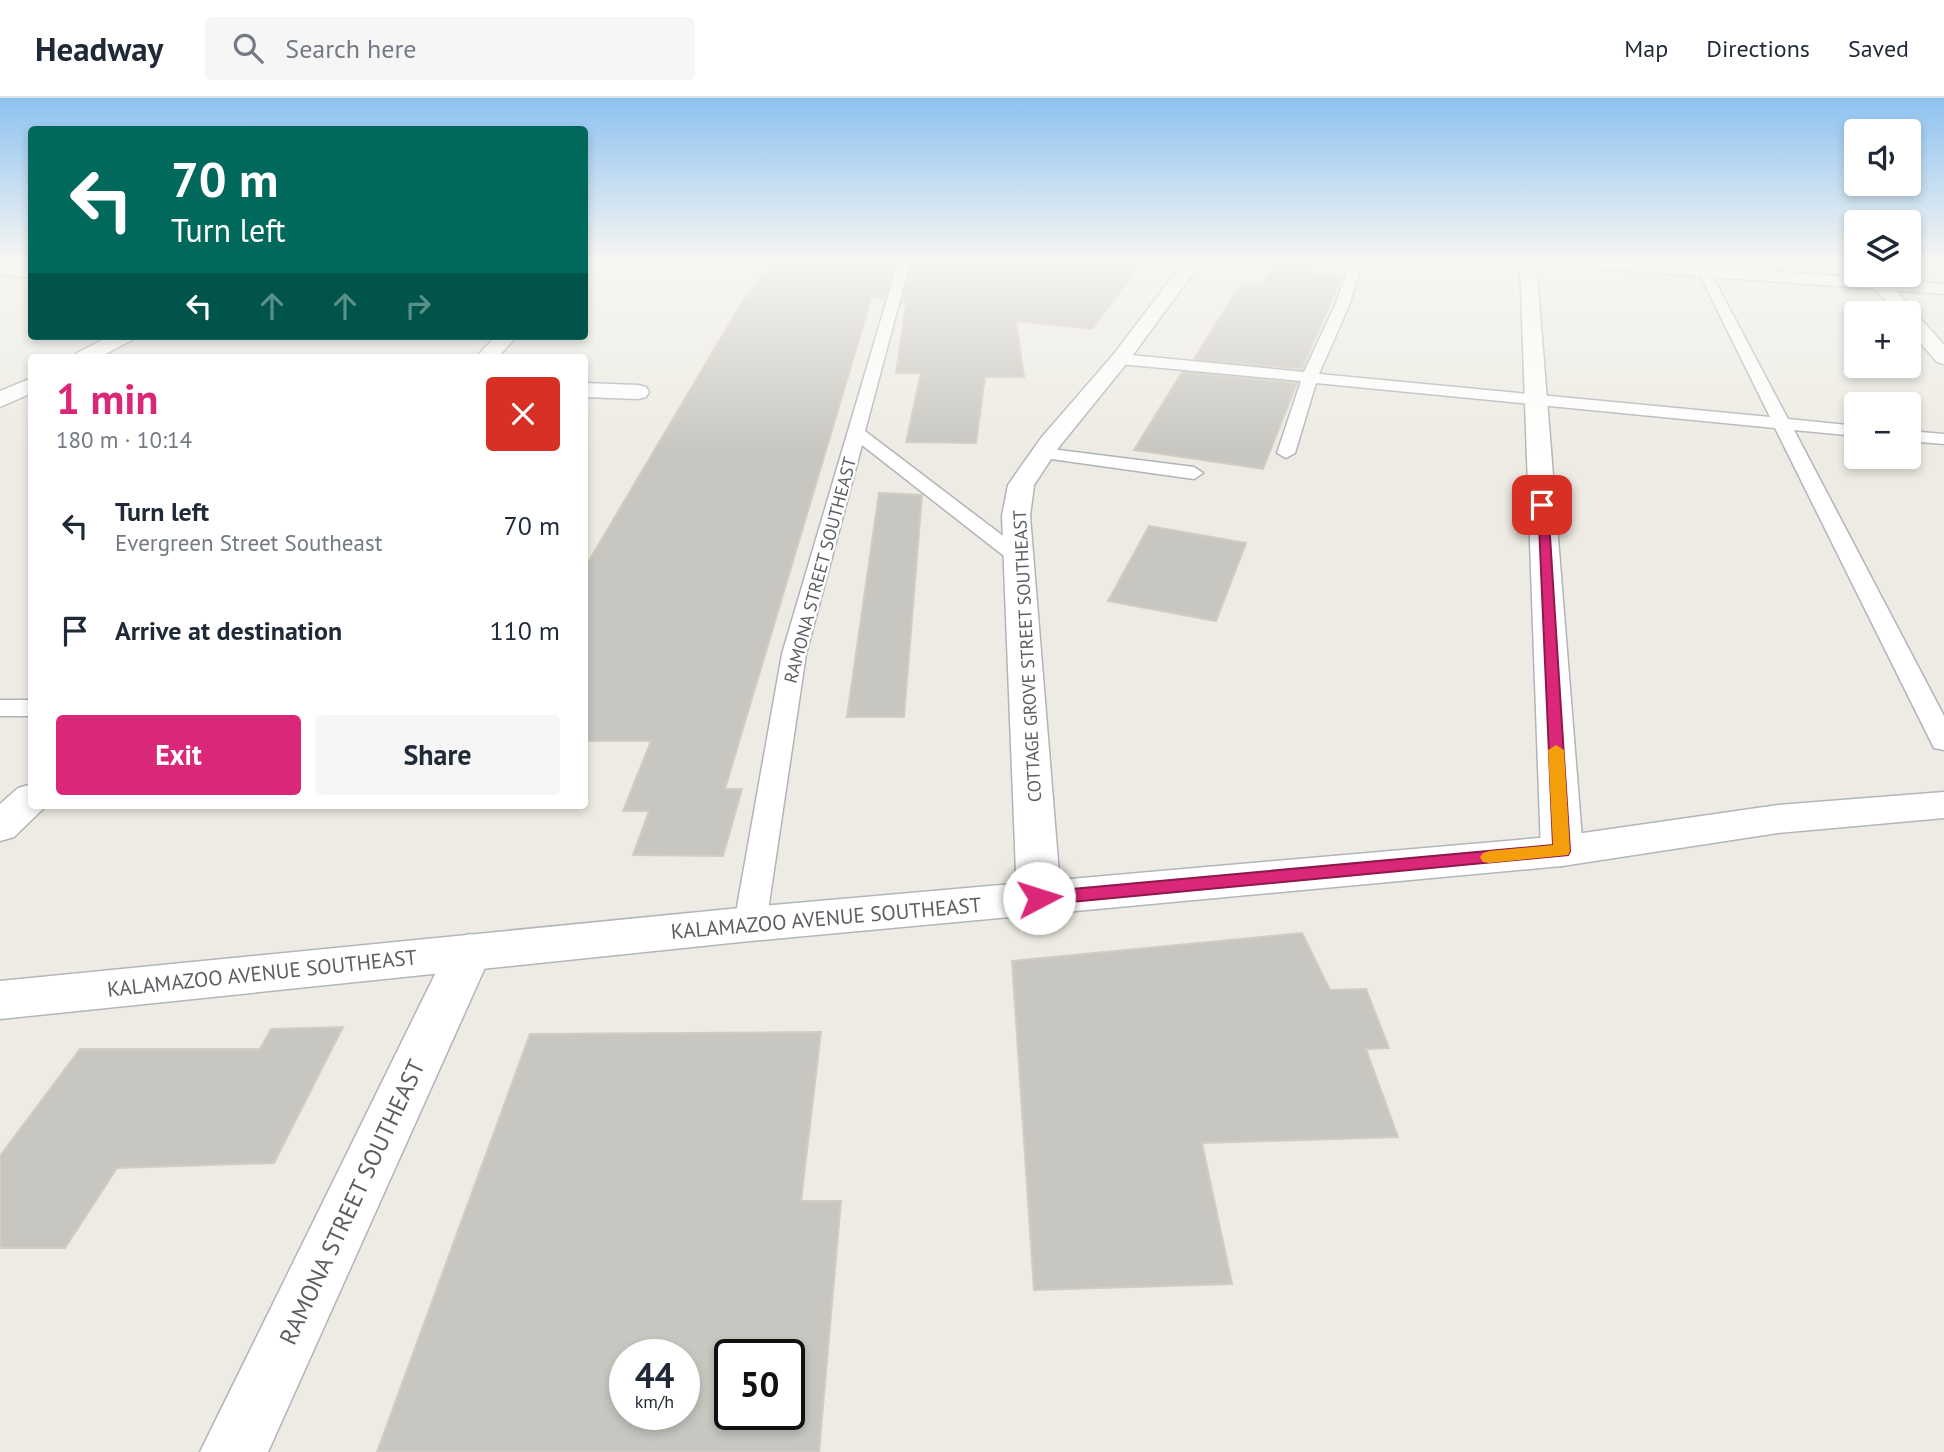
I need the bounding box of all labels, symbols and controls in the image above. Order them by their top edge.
search box [205,17,695,80]
text: Headway [35,27,163,70]
icon: search [229,29,267,67]
text: Search here [285,32,416,65]
text: Map [1624,33,1668,64]
text: Directions [1706,33,1810,64]
text: Saved [1848,33,1909,64]
map controls [1844,119,1921,469]
button: sound [1844,119,1921,196]
text: 70 m [171,147,278,211]
icon: left [56,154,147,245]
text: Turn left [171,209,286,251]
button: layers [1844,210,1921,287]
icon: left [180,287,218,325]
icon: ahead [253,287,291,325]
icon: ahead [326,287,364,325]
icon: right [399,287,437,325]
button: + [1844,301,1921,378]
text: 1 min [56,371,158,426]
button: close [486,377,560,451]
button: − [1844,392,1921,469]
text: 180 m · 10:14 [56,425,192,454]
street label: RAMONA STREET SOUTHEAST [779,454,861,686]
pin [1512,475,1572,535]
icon: arrive [1523,486,1561,524]
text: Turn left [115,495,209,528]
icon: left [56,507,94,545]
text: 70 m [504,509,560,542]
street label: COTTAGE GROVE STREET SOUTHEAST [1008,509,1046,803]
text: Evergreen Street Southeast [115,528,382,557]
icon: arrive [56,612,94,650]
text: Arrive at destination [115,614,342,647]
text: 110 m [489,614,560,647]
button: Exit [56,715,301,795]
button: Share [315,715,560,795]
position arrow [1002,861,1076,935]
street label: KALAMAZOO AVENUE SOUTHEAST [670,891,983,945]
street label: KALAMAZOO AVENUE SOUTHEAST [106,943,419,1003]
street label: RAMONA STREET SOUTHEAST [272,1055,432,1349]
speed limit sign: 50 [714,1339,805,1430]
text: 44 [635,1352,674,1398]
text: km/h [635,1390,674,1413]

